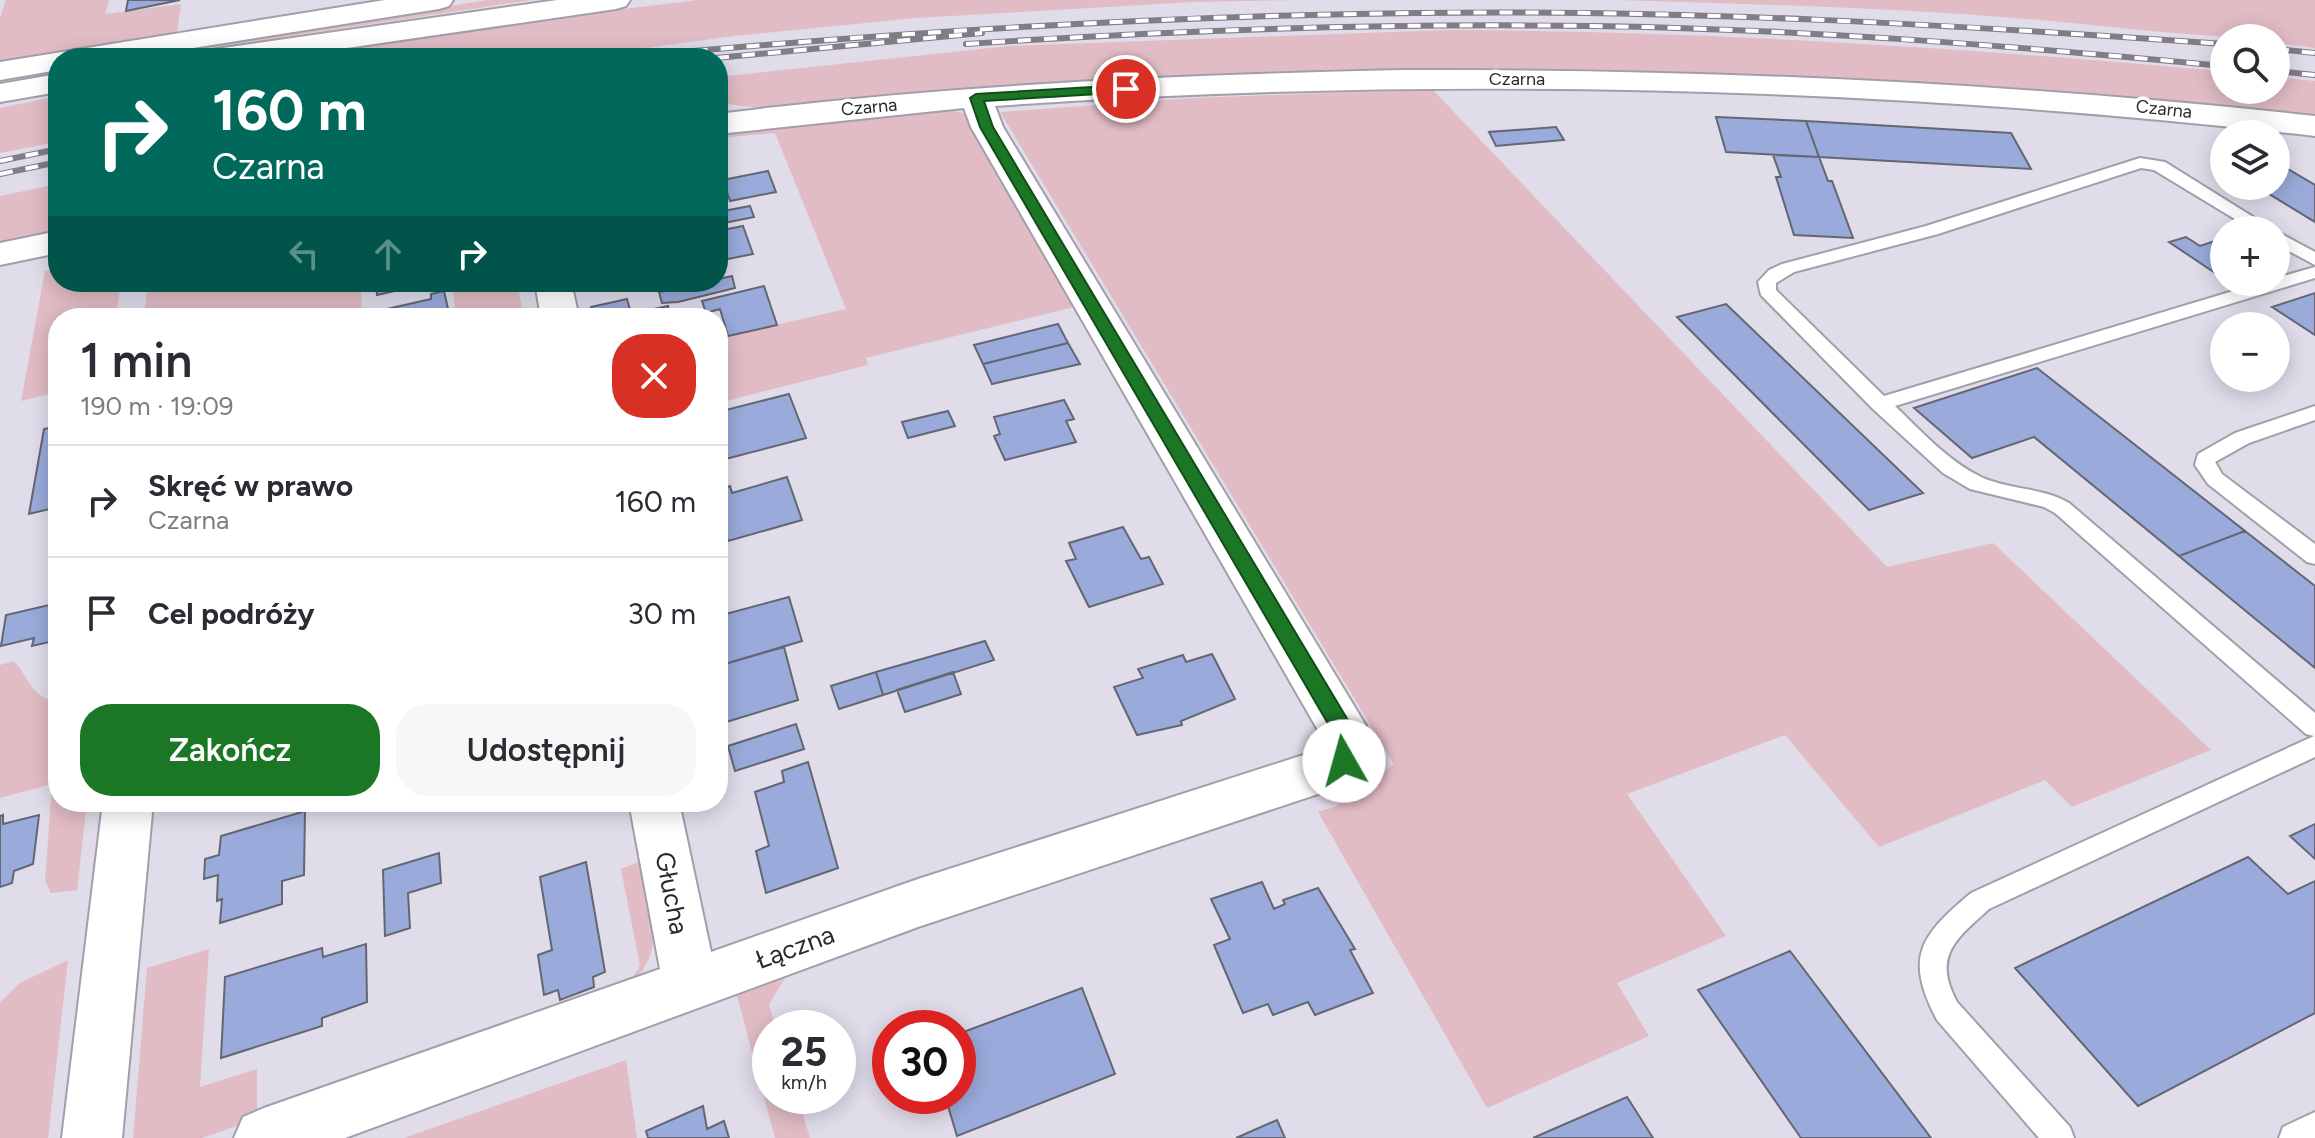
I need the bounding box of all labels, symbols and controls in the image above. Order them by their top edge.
map controls [2210,24,2290,392]
button: search [2210,24,2290,104]
pin [1092,55,1160,123]
icon: arrive [1104,67,1148,111]
street label: Czarna [1489,68,1545,90]
text: 160 m [212,77,367,144]
icon: right [80,80,184,184]
street label: Czarna [840,94,898,120]
street label: Czarna [2135,95,2193,123]
button: layers [2210,120,2290,200]
text: Czarna [212,145,325,188]
button: + [2210,216,2290,296]
icon: left [282,232,326,276]
icon: ahead [366,232,410,276]
icon: right [450,232,494,276]
button: − [2210,312,2290,392]
text: 1 min [80,331,192,389]
button: close [612,334,696,418]
text: 190 m · 19:09 [80,390,234,422]
text: Skręć w prawo [148,467,353,504]
icon: right [80,479,124,523]
text: 160 m [614,483,696,520]
text: Czarna [148,504,229,536]
icon: arrive [80,591,124,635]
text: Cel podróży [148,595,315,632]
text: 30 m [628,595,696,632]
button: Zakończ [80,704,380,796]
button: Udostępnij [396,704,696,796]
position arrow [1302,719,1386,803]
street label: Głucha [648,849,696,937]
street label: Łączna [751,918,839,976]
speed limit sign: 30 [872,1010,976,1114]
text: 25 [781,1028,827,1076]
text: km/h [781,1070,827,1094]

